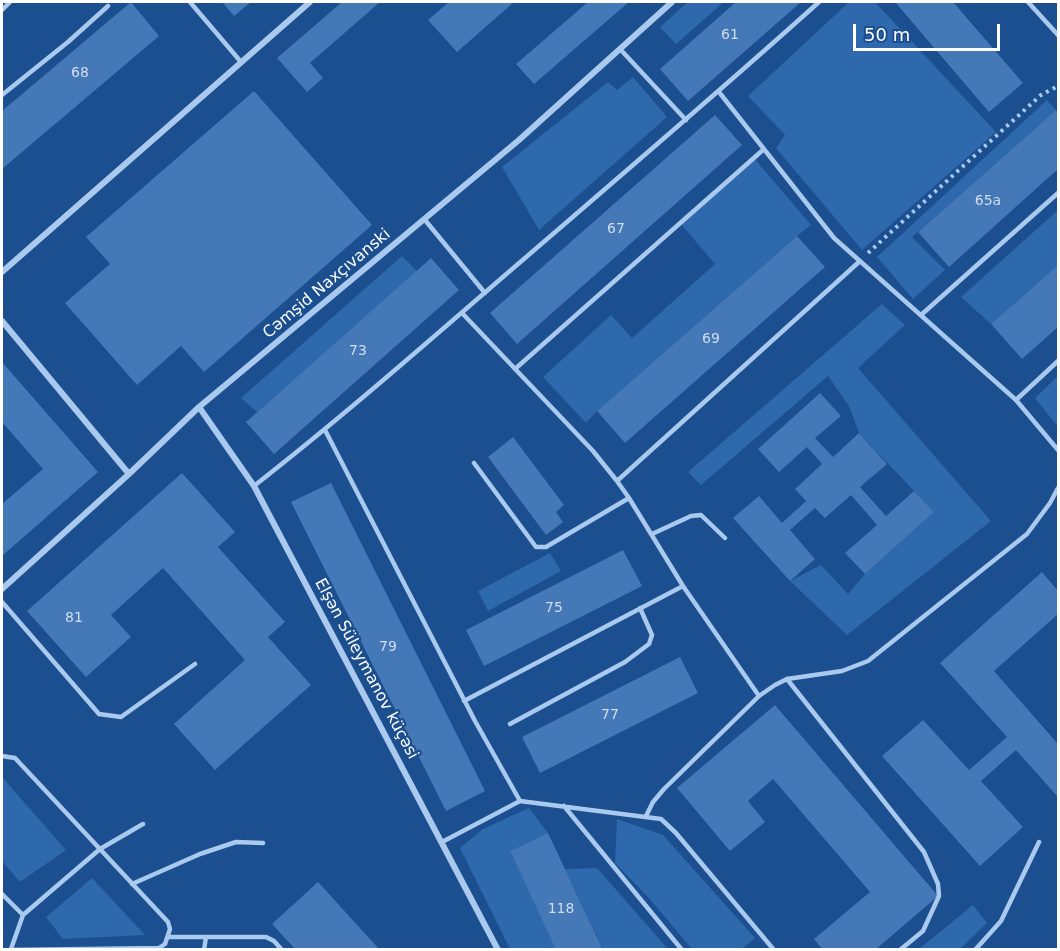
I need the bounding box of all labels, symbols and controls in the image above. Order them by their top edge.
scale bar [856,12,1003,50]
text: 50 m [864,24,910,45]
house number: 61 [721,27,739,43]
house number: 68 [71,65,89,81]
house number: 65a [975,193,1001,209]
house number: 67 [607,221,625,237]
street label: Cəmşid Naxçıvanski [259,225,395,343]
house number: 69 [702,331,720,347]
house number: 73 [349,343,367,359]
street label: Elşən Süleymanov küçəsi [310,575,422,763]
house number: 75 [545,600,563,616]
house number: 81 [65,610,83,626]
house number: 79 [379,639,397,655]
house number: 77 [601,707,619,723]
house number: 118 [548,901,574,917]

